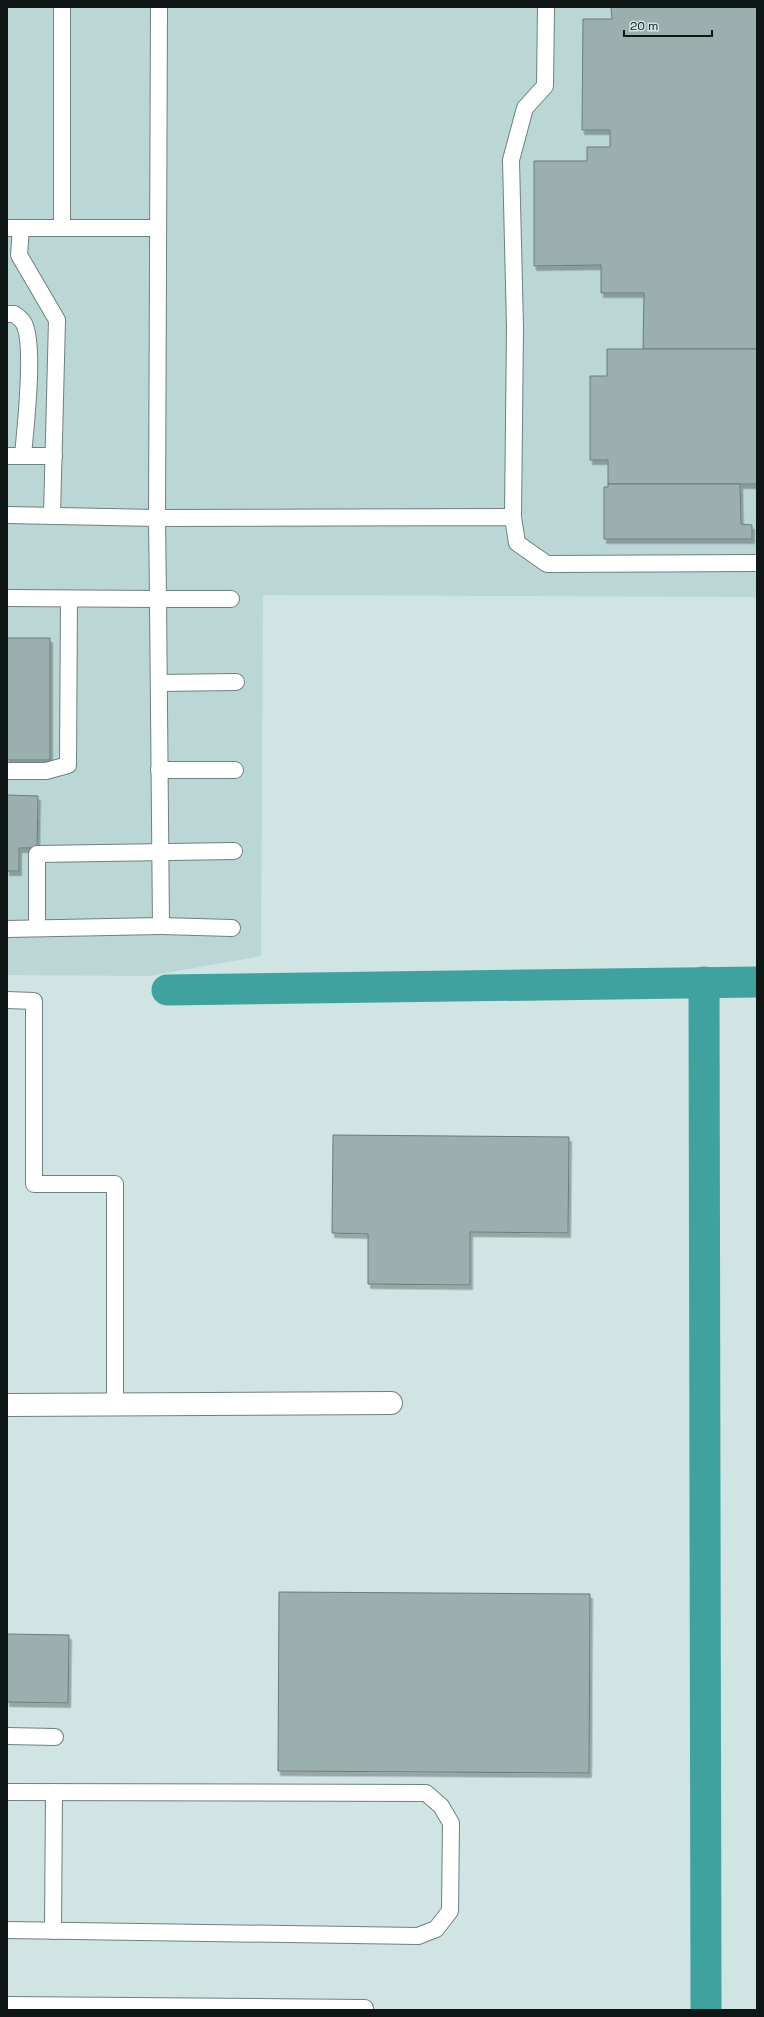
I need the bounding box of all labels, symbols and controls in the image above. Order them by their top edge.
scale bar [624,12,712,38]
text: 20 m [630,18,658,34]

